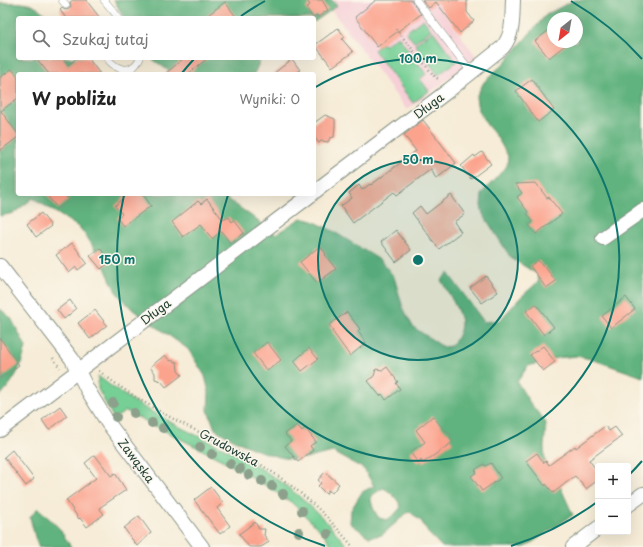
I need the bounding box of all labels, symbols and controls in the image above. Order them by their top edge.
north arrow [547,12,583,48]
search box [16,16,316,60]
icon: search [30,27,52,49]
text: Szukaj tutaj [62,27,149,50]
text: 100 m [399,49,437,67]
text: W pobliżu [32,85,117,111]
street label: Długa [409,88,448,123]
text: Wyniki: 0 [240,89,300,108]
text: 50 m [402,150,434,168]
text: 150 m [99,250,135,268]
centre of rings [411,253,425,267]
street label: Długa [136,294,175,329]
street label: Grudowska [196,424,263,471]
street label: Zawąska [114,434,160,487]
map controls [595,463,631,535]
button: + [595,463,631,499]
button: − [595,499,631,535]

